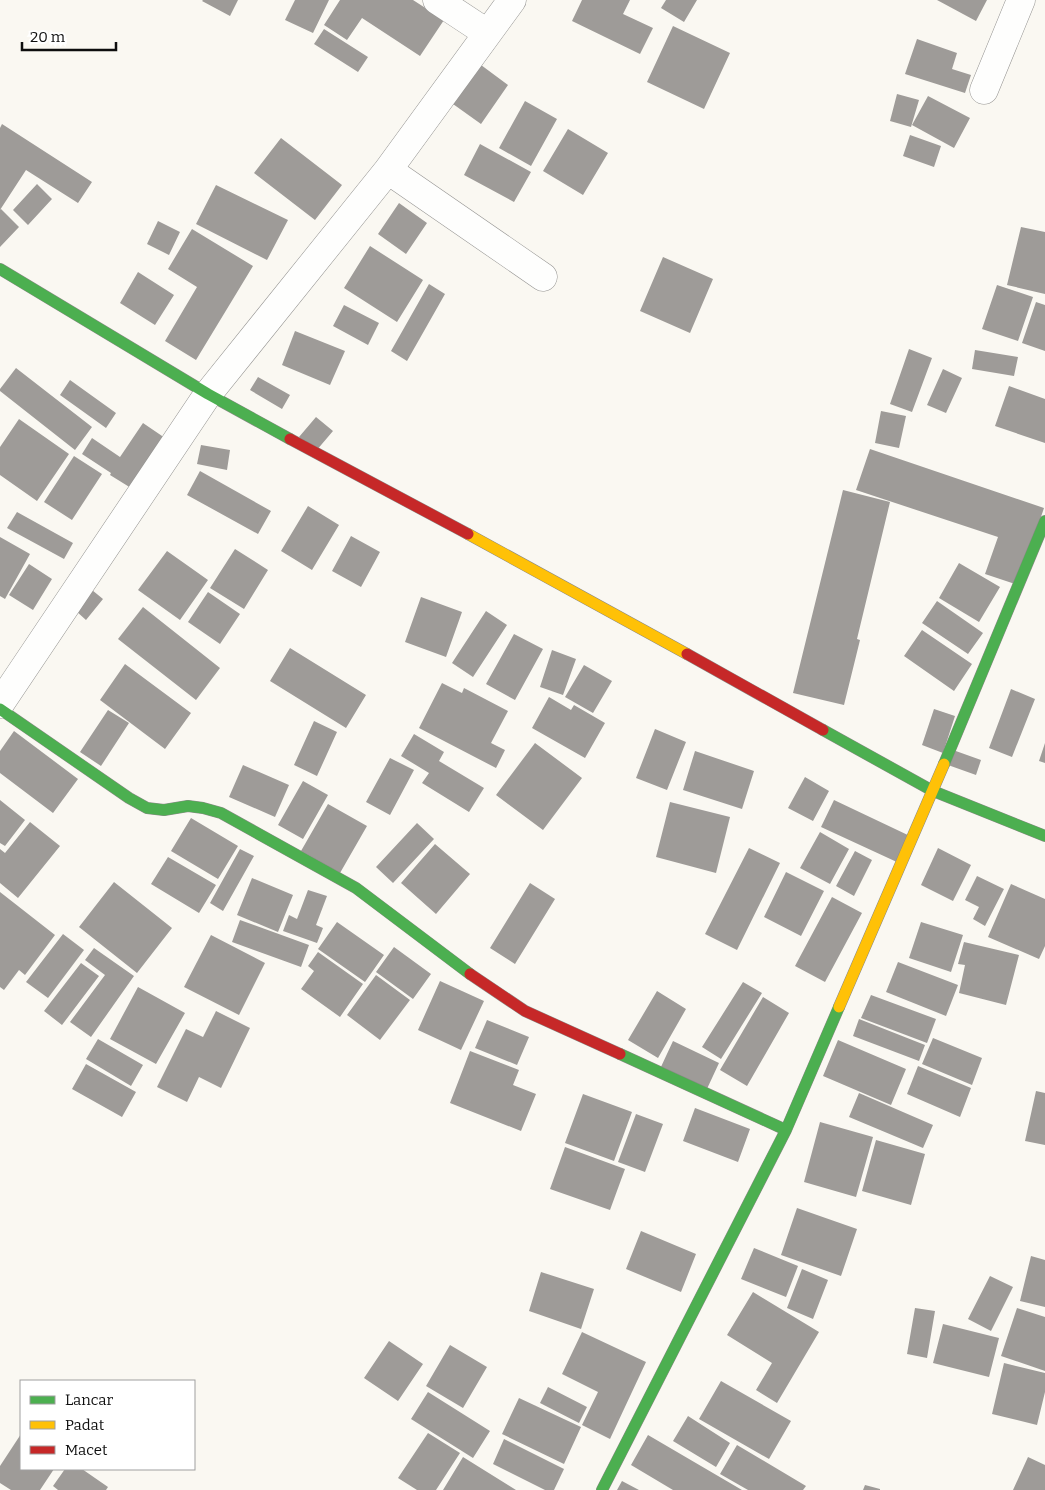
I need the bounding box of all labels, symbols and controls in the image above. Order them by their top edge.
scale bar [22,20,116,52]
text: 20 m [30,28,66,46]
legend [20,1380,195,1470]
text: Lancar [65,1391,113,1409]
text: Padat [65,1416,105,1434]
text: Macet [65,1441,108,1459]

